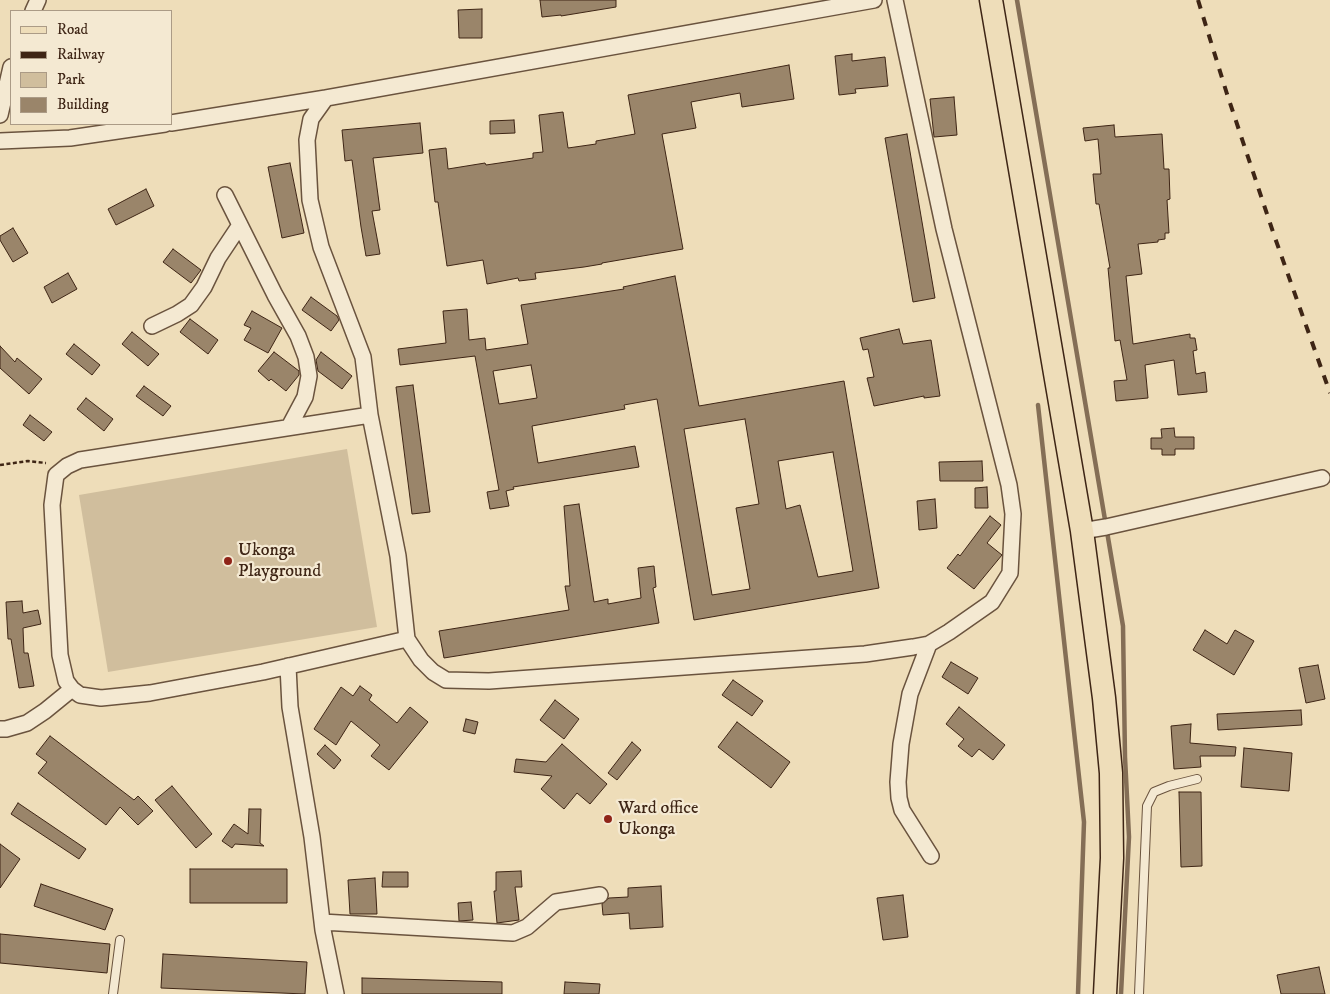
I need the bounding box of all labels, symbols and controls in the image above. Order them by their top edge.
legend [10,10,172,125]
text: Road [57,20,88,39]
text: Railway [57,45,105,64]
text: Park [57,70,85,89]
text: Building [57,95,109,114]
place label: Ukonga Playground [238,540,321,582]
marker: Ukonga Playground [222,555,234,567]
place label: Ward office Ukonga [618,798,699,841]
marker: Ward office Ukonga [602,813,614,825]

